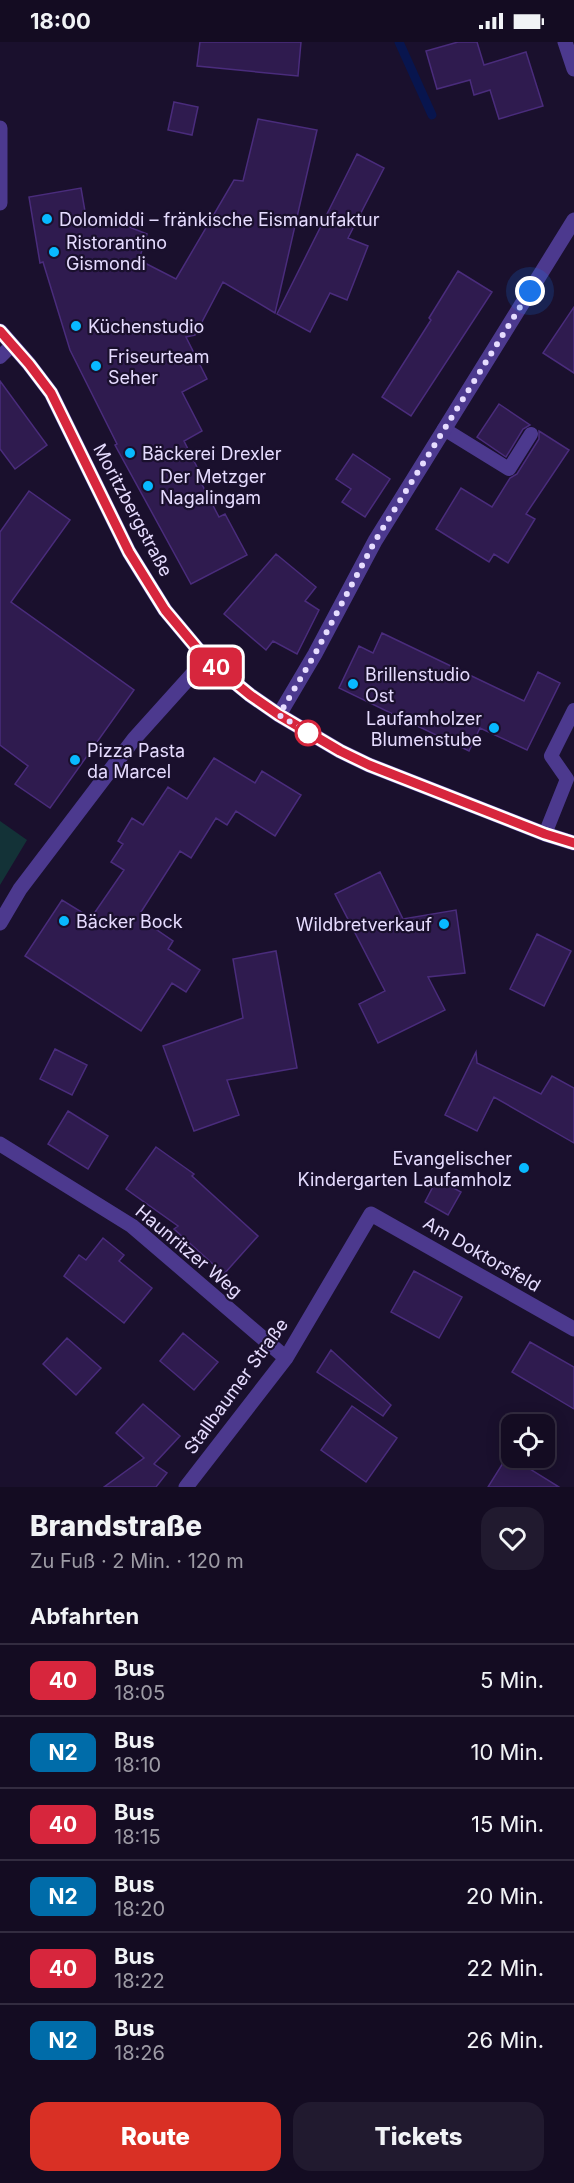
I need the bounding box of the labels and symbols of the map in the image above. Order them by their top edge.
place label: Dolomiddi – fränkische Eismanufaktur [59,209,380,230]
marker: Dolomiddi – fränkische Eismanufaktur [40,212,54,226]
place label: Ristorantino Gismondi [66,232,167,274]
marker: Ristorantino Gismondi [47,245,61,259]
your location [515,276,545,306]
place label: Küchenstudio [88,316,204,337]
marker: Küchenstudio [69,319,83,333]
place label: Friseurteam Seher [108,346,209,388]
marker: Friseurteam Seher [89,359,103,373]
street label: Moritzbergstraße [89,440,177,580]
place label: Bäckerei Drexler [142,443,282,464]
marker: Bäckerei Drexler [123,446,137,460]
place label: Der Metzger Nagalingam [160,466,266,508]
marker: Der Metzger Nagalingam [141,479,155,493]
line badge: 40 [189,648,243,686]
place label: Brillenstudio Ost [365,664,470,706]
marker: Brillenstudio Ost [346,677,360,691]
place label: Laufamholzer Blumenstube [366,708,482,750]
unlabelled marker [295,720,321,746]
marker: Laufamholzer Blumenstube [487,721,501,735]
place label: Pizza Pasta da Marcel [87,740,185,782]
marker: Pizza Pasta da Marcel [68,753,82,767]
place label: Bäcker Bock [76,911,183,932]
marker: Bäcker Bock [57,914,71,928]
place label: Wildbretverkauf [296,914,432,935]
marker: Wildbretverkauf [437,917,451,931]
place label: Evangelischer Kindergarten Laufamholz [298,1148,512,1190]
marker: Evangelischer Kindergarten Laufamholz [517,1161,531,1175]
street label: Haunritzer Weg [132,1200,246,1302]
street label: Am Doktorsfeld [420,1212,544,1296]
street label: Stallbaumer Straße [180,1314,292,1458]

